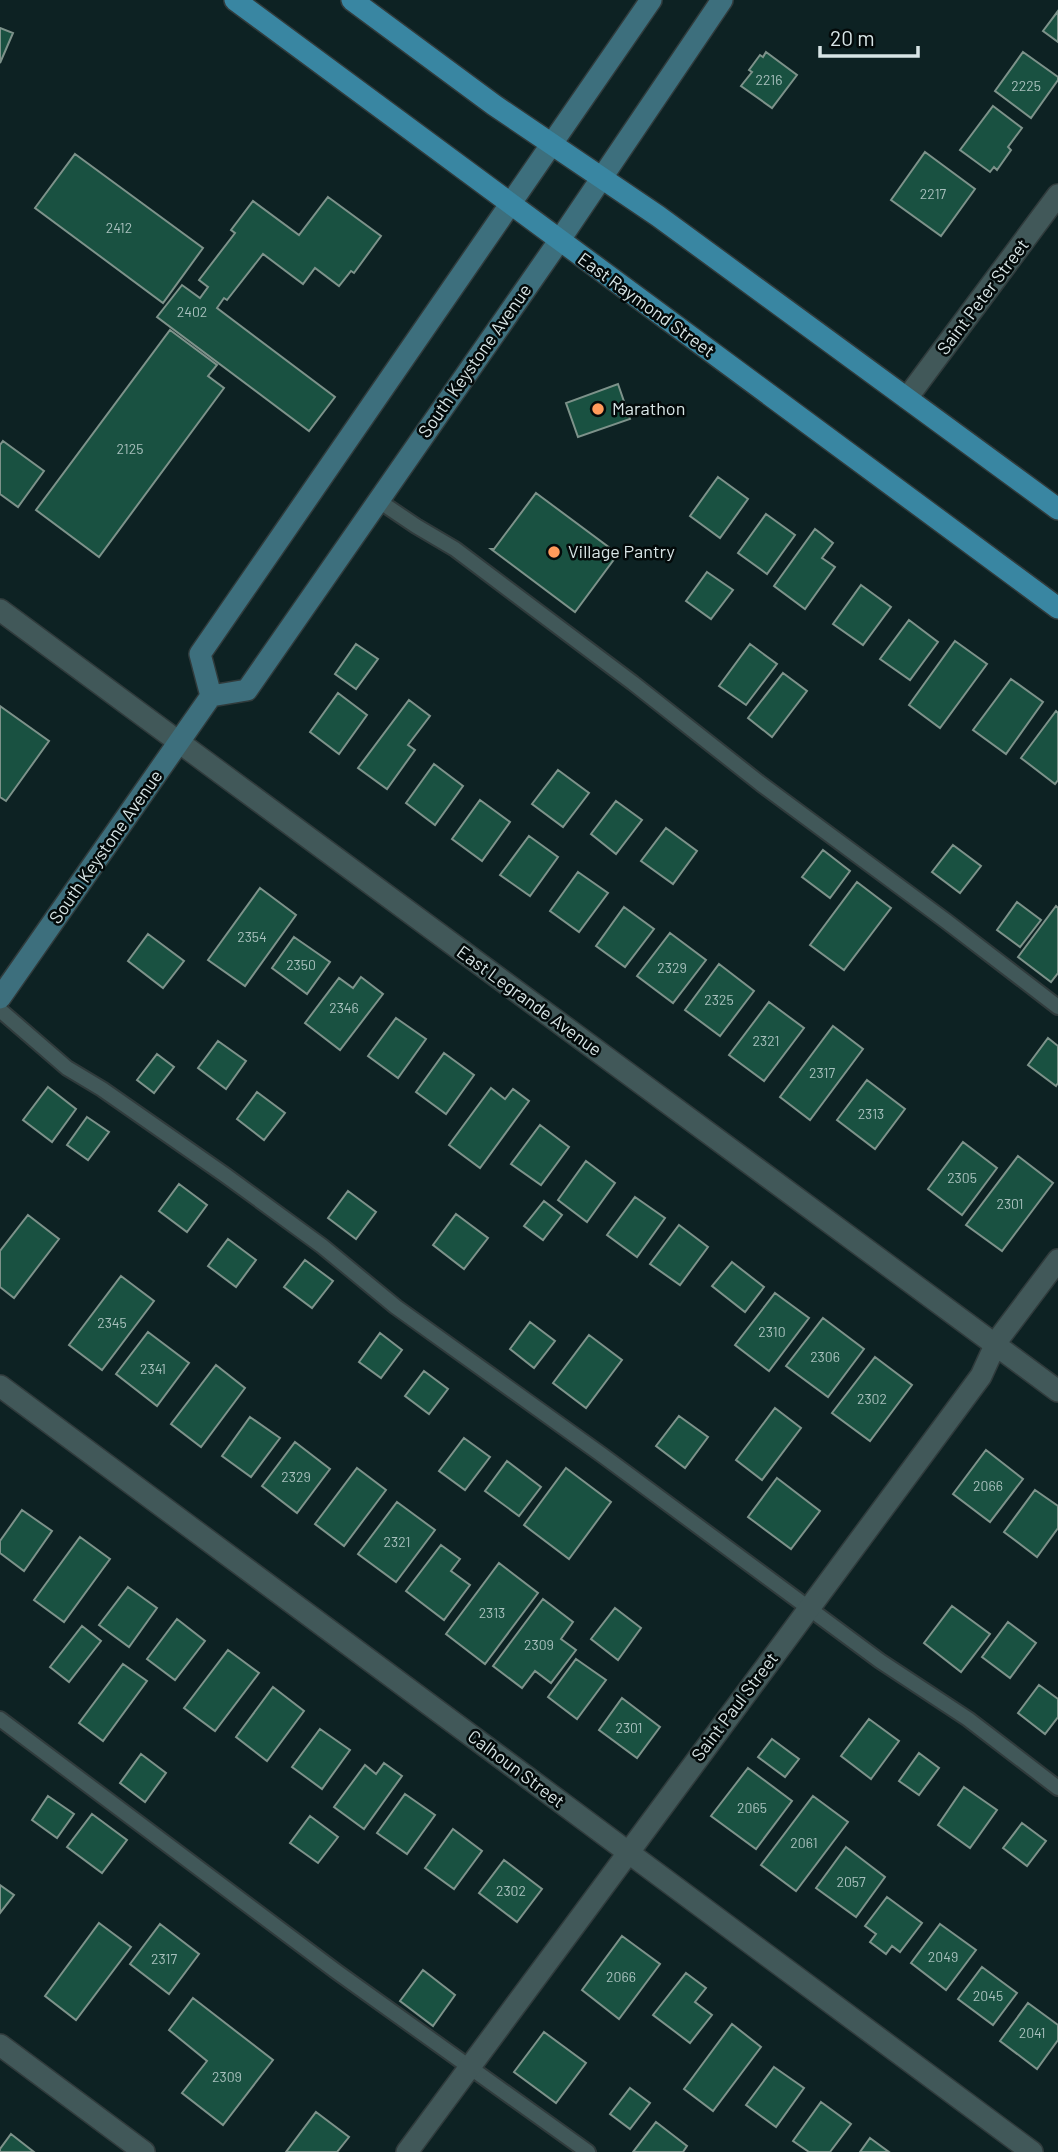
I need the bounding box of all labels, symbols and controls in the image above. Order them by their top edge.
scale bar [820,14,918,58]
text: 20 m [830,25,875,50]
house number: 2216 [756,71,782,88]
house number: 2225 [1011,77,1041,94]
house number: 2217 [920,185,947,202]
house number: 2412 [106,219,132,236]
street label: Saint Peter Street [932,234,1033,359]
street label: East Raymond Street [574,247,719,361]
street label: South Keystone Avenue [413,279,535,441]
house number: 2402 [177,303,207,320]
place label: Marathon [612,397,685,419]
marker: Marathon [590,401,606,417]
house number: 2125 [117,440,143,457]
place label: Village Pantry [568,540,675,562]
marker: Village Pantry [546,544,562,560]
street label: South Keystone Avenue [44,765,166,927]
house number: 2354 [237,928,267,945]
street label: East Legrande Avenue [453,940,606,1060]
house number: 2350 [286,956,316,973]
house number: 2329 [657,959,687,976]
house number: 2325 [704,991,734,1008]
house number: 2346 [329,999,359,1016]
house number: 2321 [753,1032,779,1049]
house number: 2317 [809,1064,835,1081]
house number: 2313 [858,1105,884,1122]
house number: 2305 [947,1169,977,1186]
house number: 2301 [996,1195,1024,1212]
house number: 2345 [97,1314,127,1331]
house number: 2310 [758,1323,786,1340]
house number: 2306 [810,1348,840,1365]
house number: 2341 [140,1360,166,1377]
house number: 2302 [857,1390,887,1407]
house number: 2329 [281,1468,311,1485]
house number: 2066 [973,1477,1003,1494]
house number: 2321 [384,1533,410,1550]
house number: 2313 [479,1604,505,1621]
house number: 2309 [524,1636,554,1653]
street label: Saint Paul Street [686,1648,782,1765]
house number: 2301 [615,1719,643,1736]
street label: Calhoun Street [464,1725,569,1812]
house number: 2065 [737,1799,767,1816]
house number: 2061 [790,1834,818,1851]
house number: 2057 [836,1873,866,1890]
house number: 2302 [496,1882,526,1899]
house number: 2049 [928,1948,958,1965]
house number: 2317 [151,1950,177,1967]
house number: 2066 [606,1968,636,1985]
house number: 2045 [973,1987,1003,2004]
house number: 2041 [1019,2024,1045,2041]
house number: 2309 [212,2068,242,2085]

